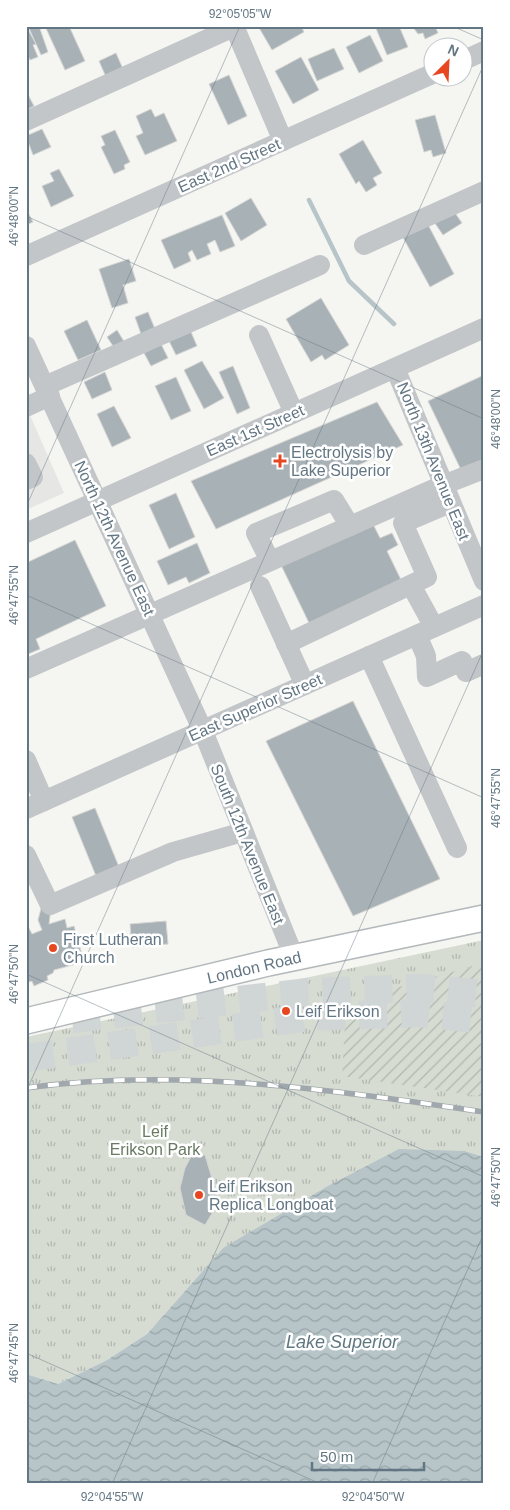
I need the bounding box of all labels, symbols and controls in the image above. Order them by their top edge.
text: 92°05'05"W [209,7,272,21]
north arrow [422,38,472,88]
text: N [445,41,461,59]
street label: East 2nd Street [175,135,284,196]
text: 46°48'00"N [7,186,21,246]
street label: North 13th Avenue East [394,380,473,543]
text: 46°48'00"N [489,389,503,449]
street label: East 1st Street [204,401,307,460]
place label: Electrolysis by Lake Superior [291,444,393,479]
marker: Electrolysis by Lake Superior [273,454,287,468]
street label: North 12th Avenue East [71,458,158,619]
text: 46°47'55"N [7,565,21,625]
street label: East Superior Street [186,670,325,745]
street label: South 12th Avenue East [208,762,288,927]
text: 46°47'55"N [489,768,503,828]
place label: First Lutheran Church [63,931,162,966]
marker: First Lutheran Church [47,942,59,954]
text: 46°47'50"N [7,944,21,1004]
street label: London Road [205,948,303,987]
place label: Leif Erikson [296,1003,380,1020]
marker: Leif Erikson [280,1005,292,1017]
park label: Leif Erikson Park [110,1123,201,1158]
text: 46°47'50"N [489,1147,503,1207]
place label: Leif Erikson Replica Longboat [209,1178,334,1213]
marker: Leif Erikson Replica Longboat [193,1189,205,1201]
text: 46°47'45"N [7,1323,21,1383]
water label: Lake Superior [286,1332,399,1352]
scale bar [312,1440,425,1472]
text: 50 m [320,1448,353,1465]
text: 92°04'55"W [81,1490,144,1504]
text: 92°04'50"W [342,1490,405,1504]

